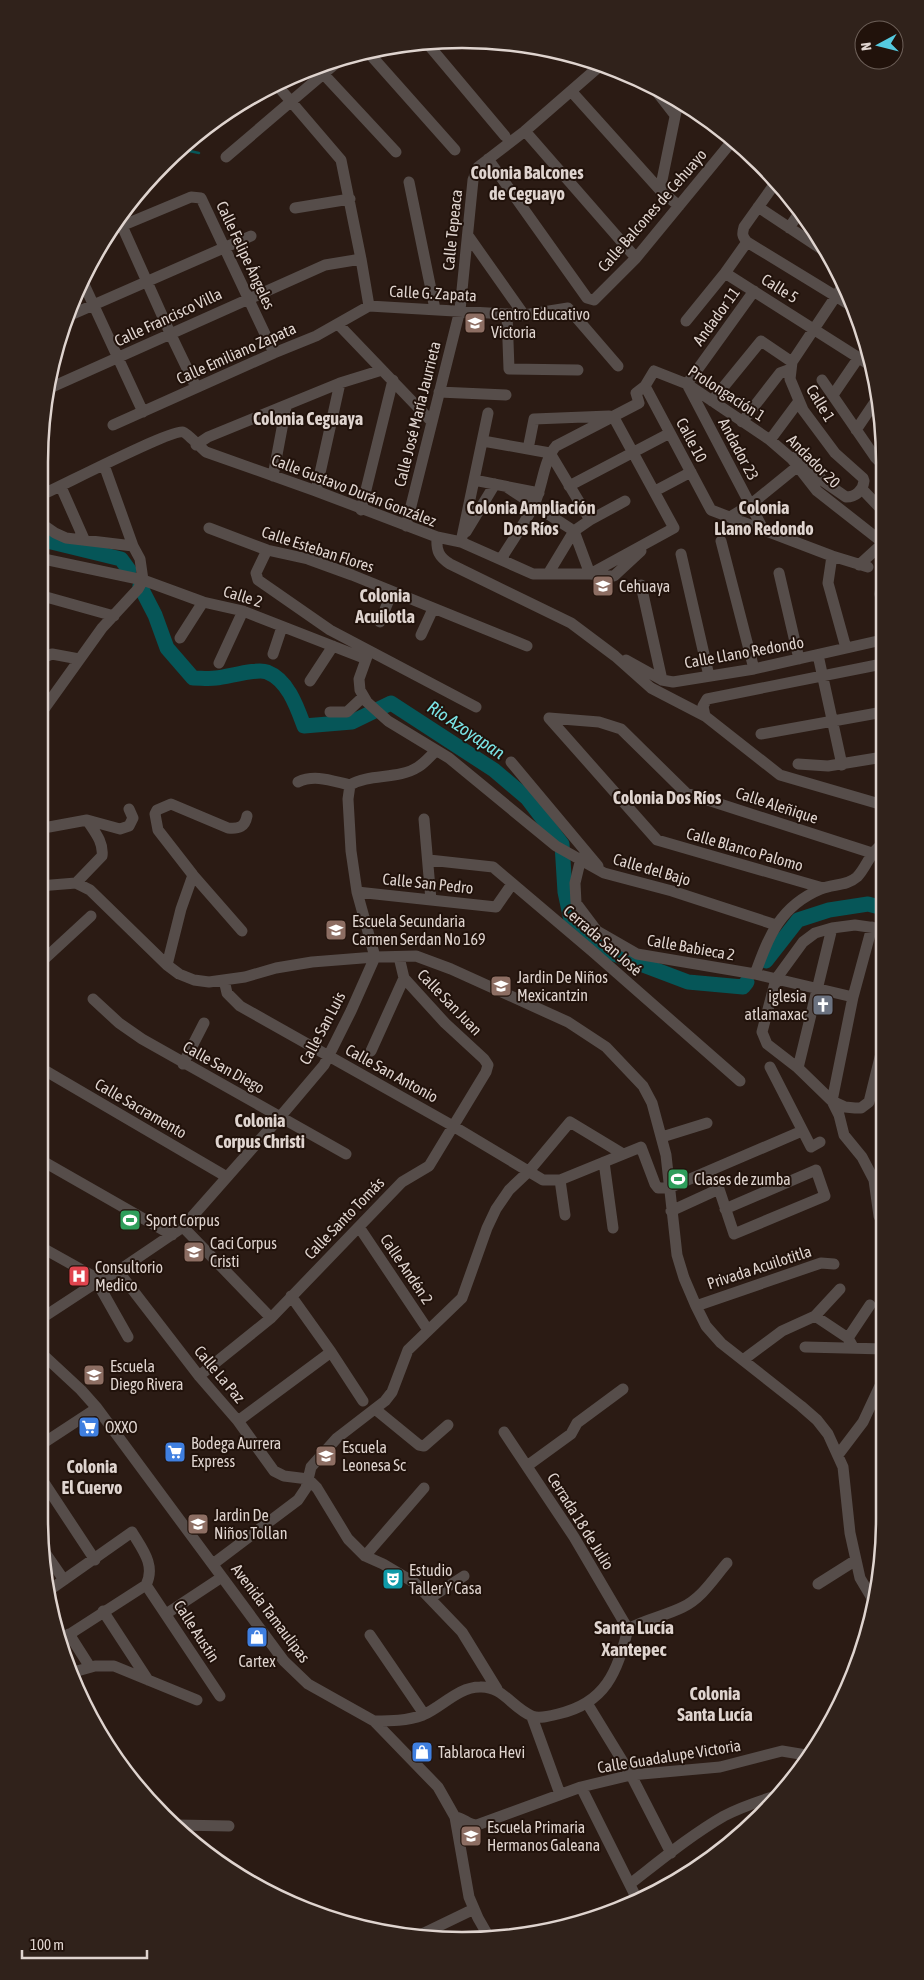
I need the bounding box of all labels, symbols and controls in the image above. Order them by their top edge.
north arrow [854,20,904,70]
text: N [858,42,875,52]
street label: Calle Balcones de Cehuayo [594,145,711,276]
district label: Colonia Balcones de Ceguayo [470,162,584,204]
street label: Calle Tepeaca [439,189,466,272]
street label: Calle Felipe Ángeles [212,198,279,313]
street label: Calle 5 [758,270,802,306]
street label: Calle G. Zapata [389,282,477,305]
street label: Andador 11 [689,283,743,349]
street label: Calle Francisco Villa [111,284,225,350]
place label: Centro Educativo Victoria [491,305,590,341]
school or university icon: Centro Educativo Victoria [463,311,487,335]
street label: Calle Emiliano Zapata [173,319,299,388]
street label: Calle José María Jaurrieta [390,339,444,489]
street label: Prolongación 1 [685,361,769,425]
street label: Calle 1 [803,381,839,425]
district label: Colonia Ceguaya [253,408,363,429]
street label: Calle 10 [673,415,711,465]
street label: Andador 23 [715,415,763,483]
street label: Andador 20 [784,431,844,491]
street label: Calle Gustavo Durán González [269,450,439,530]
district label: Colonia Ampliación Dos Ríos [467,497,596,539]
district label: Colonia Llano Redondo [714,497,814,539]
street label: Calle Esteban Flores [259,522,377,576]
school or university icon: Cehuaya [591,574,615,598]
place label: Cehuaya [619,577,670,596]
street label: Calle 2 [221,582,265,610]
district label: Colonia Acuilotla [354,585,415,627]
street label: Calle Llano Redondo [683,633,805,671]
water label: Rio Azoyapan [424,696,509,763]
street label: Calle Aleñique [733,783,820,828]
district label: Colonia Dos Ríos [613,787,722,808]
street label: Calle Blanco Palomo [685,824,805,874]
street label: Calle del Bajo [611,849,693,890]
street label: Calle San Pedro [382,869,474,897]
street label: Cerrada San José [560,901,646,979]
place label: Escuela Secundaria Carmen Serdan No 169 [352,912,486,948]
school or university icon: Escuela Secundaria Carmen Serdan No 169 [324,918,348,942]
street label: Calle Babieca 2 [646,930,736,964]
street label: Calle San Juan [414,965,486,1039]
place label: Jardin De Niños Mexicantzin [517,968,608,1004]
school or university icon: Jardin De Niños Mexicantzin [489,974,513,998]
place label: iglesia atlamaxac [744,987,807,1023]
street label: Calle San Luis [295,988,349,1067]
church icon: iglesia atlamaxac [811,993,835,1017]
street label: Calle San Diego [180,1037,268,1098]
street label: Calle San Antonio [343,1040,441,1106]
street label: Calle Sacramento [92,1074,190,1142]
district label: Colonia Corpus Christi [215,1110,305,1152]
sports icon: Clases de zumba [666,1167,690,1191]
place label: Clases de zumba [694,1170,791,1188]
street label: Calle Santo Tomás [300,1173,388,1263]
sports icon: Sport Corpus [118,1208,142,1232]
place label: Sport Corpus [146,1211,220,1230]
street label: Calle Andén 2 [377,1231,437,1307]
place label: Caci Corpus Cristi [210,1234,277,1270]
school or university icon: Caci Corpus Cristi [182,1240,206,1264]
street label: Privada Acuilotitla [705,1242,813,1292]
place label: Consultorio Medico [95,1258,163,1294]
hospital icon: Consultorio Medico [67,1264,91,1288]
street label: Calle La Paz [191,1342,249,1406]
place label: Escuela Diego Rivera [110,1357,183,1394]
school or university icon: Escuela Diego Rivera [82,1363,106,1387]
supermarket icon: OXXO [77,1415,101,1439]
place label: OXXO [105,1418,138,1436]
place label: Bodega Aurrera Express [191,1434,281,1471]
place label: Escuela Leonesa Sc [342,1438,406,1474]
supermarket icon: Bodega Aurrera Express [163,1440,187,1464]
school or university icon: Escuela Leonesa Sc [314,1444,338,1468]
district label: Colonia El Cuervo [62,1456,122,1498]
street label: Cerrada 18 de Julio [544,1469,618,1573]
place label: Jardin De Niños Tollan [214,1506,288,1542]
school or university icon: Jardin De Niños Tollan [186,1512,210,1536]
street label: Avenida Tamaulipas [227,1560,314,1667]
place label: Estudio Taller Y Casa [409,1561,482,1597]
theatre icon: Estudio Taller Y Casa [381,1567,405,1591]
street label: Calle Austin [170,1597,224,1665]
district label: Santa Lucía Xantepec [594,1616,674,1660]
shop icon: Cartex [245,1625,269,1649]
place label: Cartex [238,1652,276,1670]
district label: Colonia Santa Lucía [677,1683,753,1725]
street label: Calle Guadalupe Victoria [596,1736,742,1777]
shop icon: Tablaroca Hevi [410,1740,434,1764]
place label: Tablaroca Hevi [438,1743,525,1761]
place label: Escuela Primaria Hermanos Galeana [487,1818,600,1854]
school or university icon: Escuela Primaria Hermanos Galeana [459,1824,483,1848]
scale bar [22,1928,148,1960]
text: 100 m [30,1936,64,1953]

